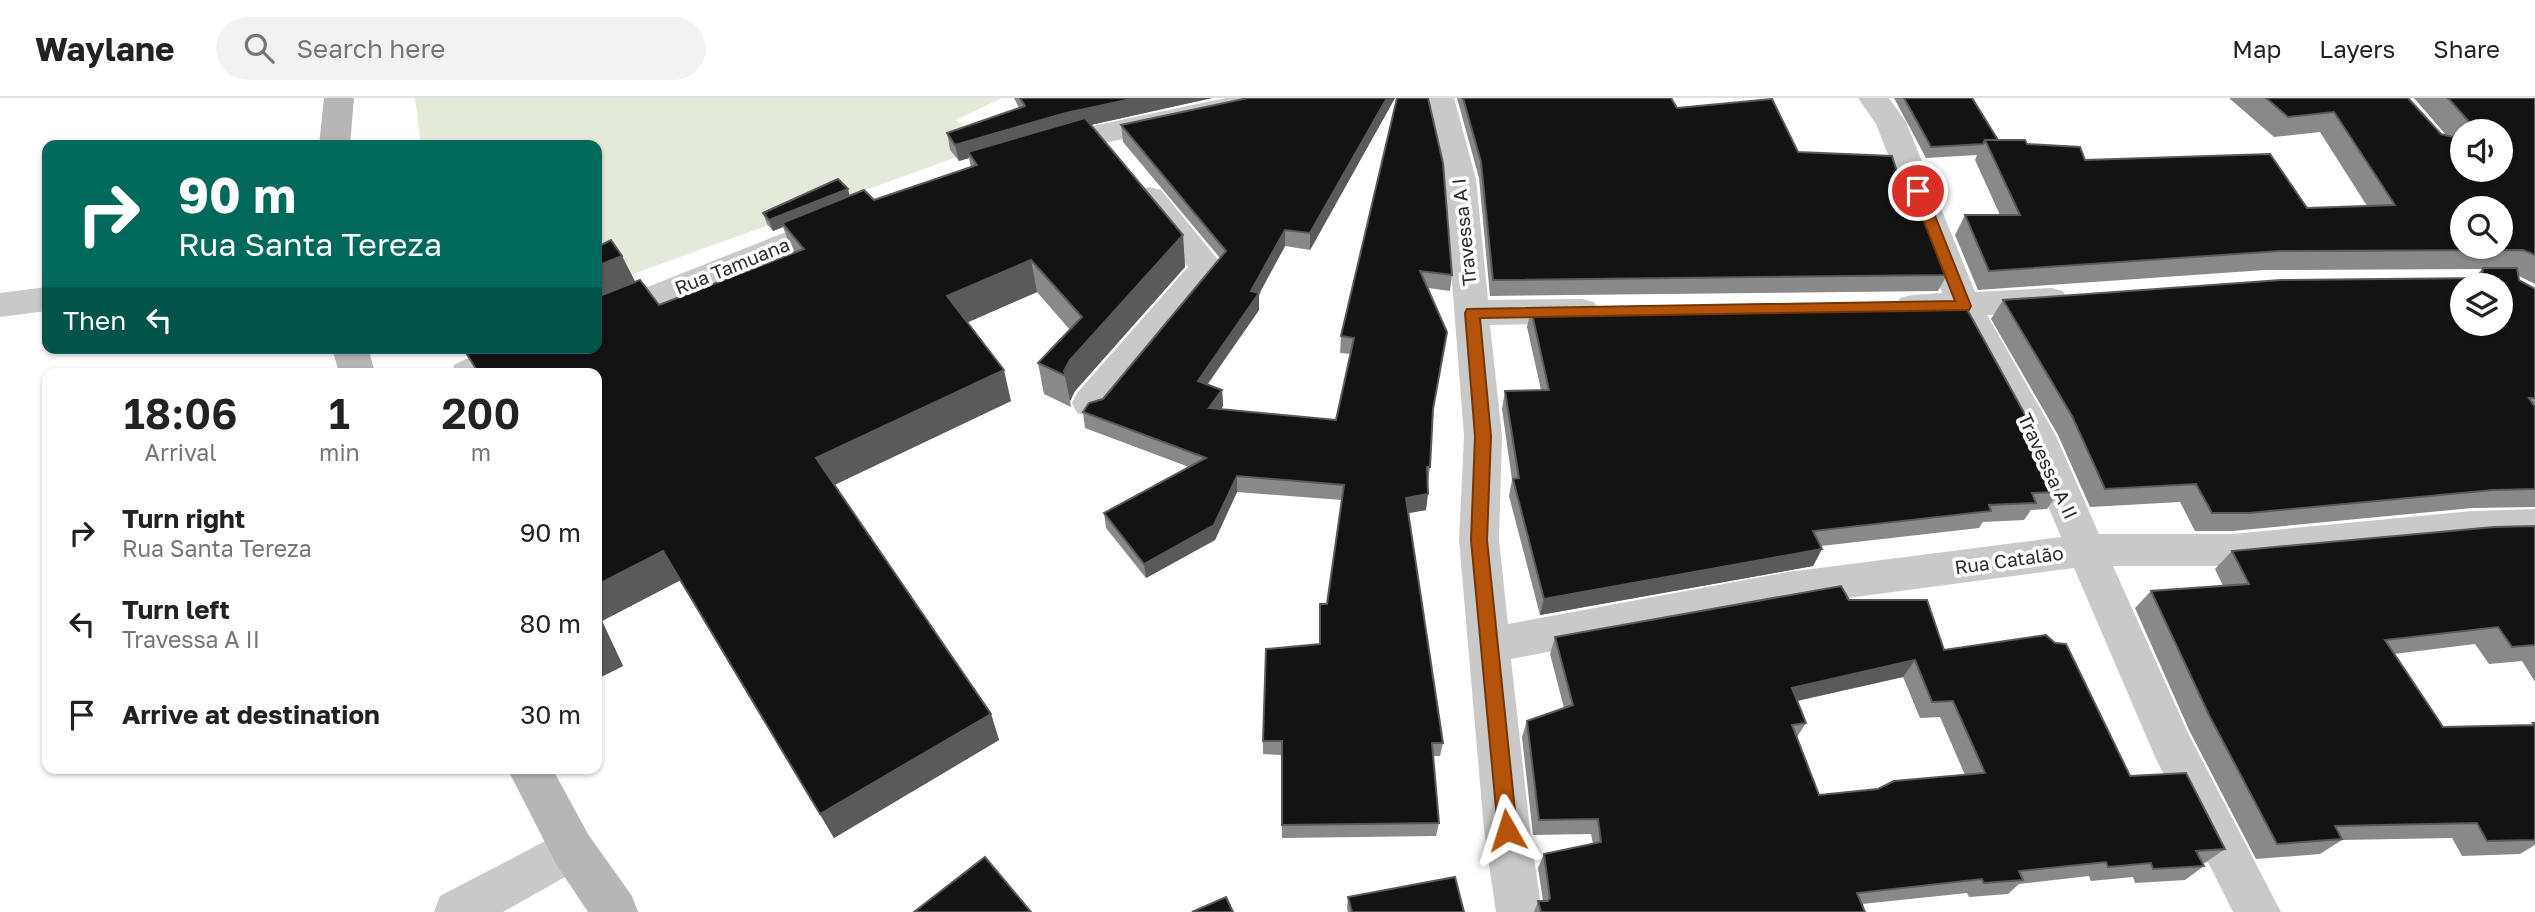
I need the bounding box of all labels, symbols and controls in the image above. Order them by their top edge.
search box [216,17,706,80]
text: Waylane [35,29,174,68]
icon: search [240,29,278,67]
text: Search here [296,33,445,64]
text: Map [2232,34,2281,63]
text: Layers [2319,34,2395,63]
text: Share [2433,34,2500,63]
map controls [2450,119,2513,336]
button: sound [2450,119,2513,182]
pin [1888,161,1948,221]
text: 90 m [178,165,296,224]
icon: right [63,168,154,259]
icon: arrive [1899,172,1937,210]
street label: Travessa A I [1446,177,1481,287]
button: search [2450,196,2513,259]
text: Rua Santa Tereza [178,225,442,263]
street label: Rua Tamuana [671,232,793,299]
button: layers [2450,273,2513,336]
icon: left [140,301,178,339]
text: Then [63,305,126,336]
text: 18:06 [124,388,237,438]
text: 1 [329,388,350,438]
text: 200 [441,388,520,438]
street label: Travessa A II [2014,409,2083,522]
text: Arrival [145,438,217,466]
text: min [319,438,360,466]
text: m [471,438,491,466]
text: Turn right [122,503,245,534]
icon: right [63,514,101,552]
text: 90 m [520,517,581,548]
text: Rua Santa Tereza [122,534,312,562]
street label: Rua Catalão [1953,540,2065,579]
text: Turn left [122,594,230,625]
icon: left [63,605,101,643]
text: 80 m [520,608,581,639]
text: Travessa A II [122,625,260,653]
icon: arrive [63,696,101,734]
text: Arrive at destination [122,699,380,730]
text: 30 m [520,699,581,730]
position arrow [1470,793,1544,867]

